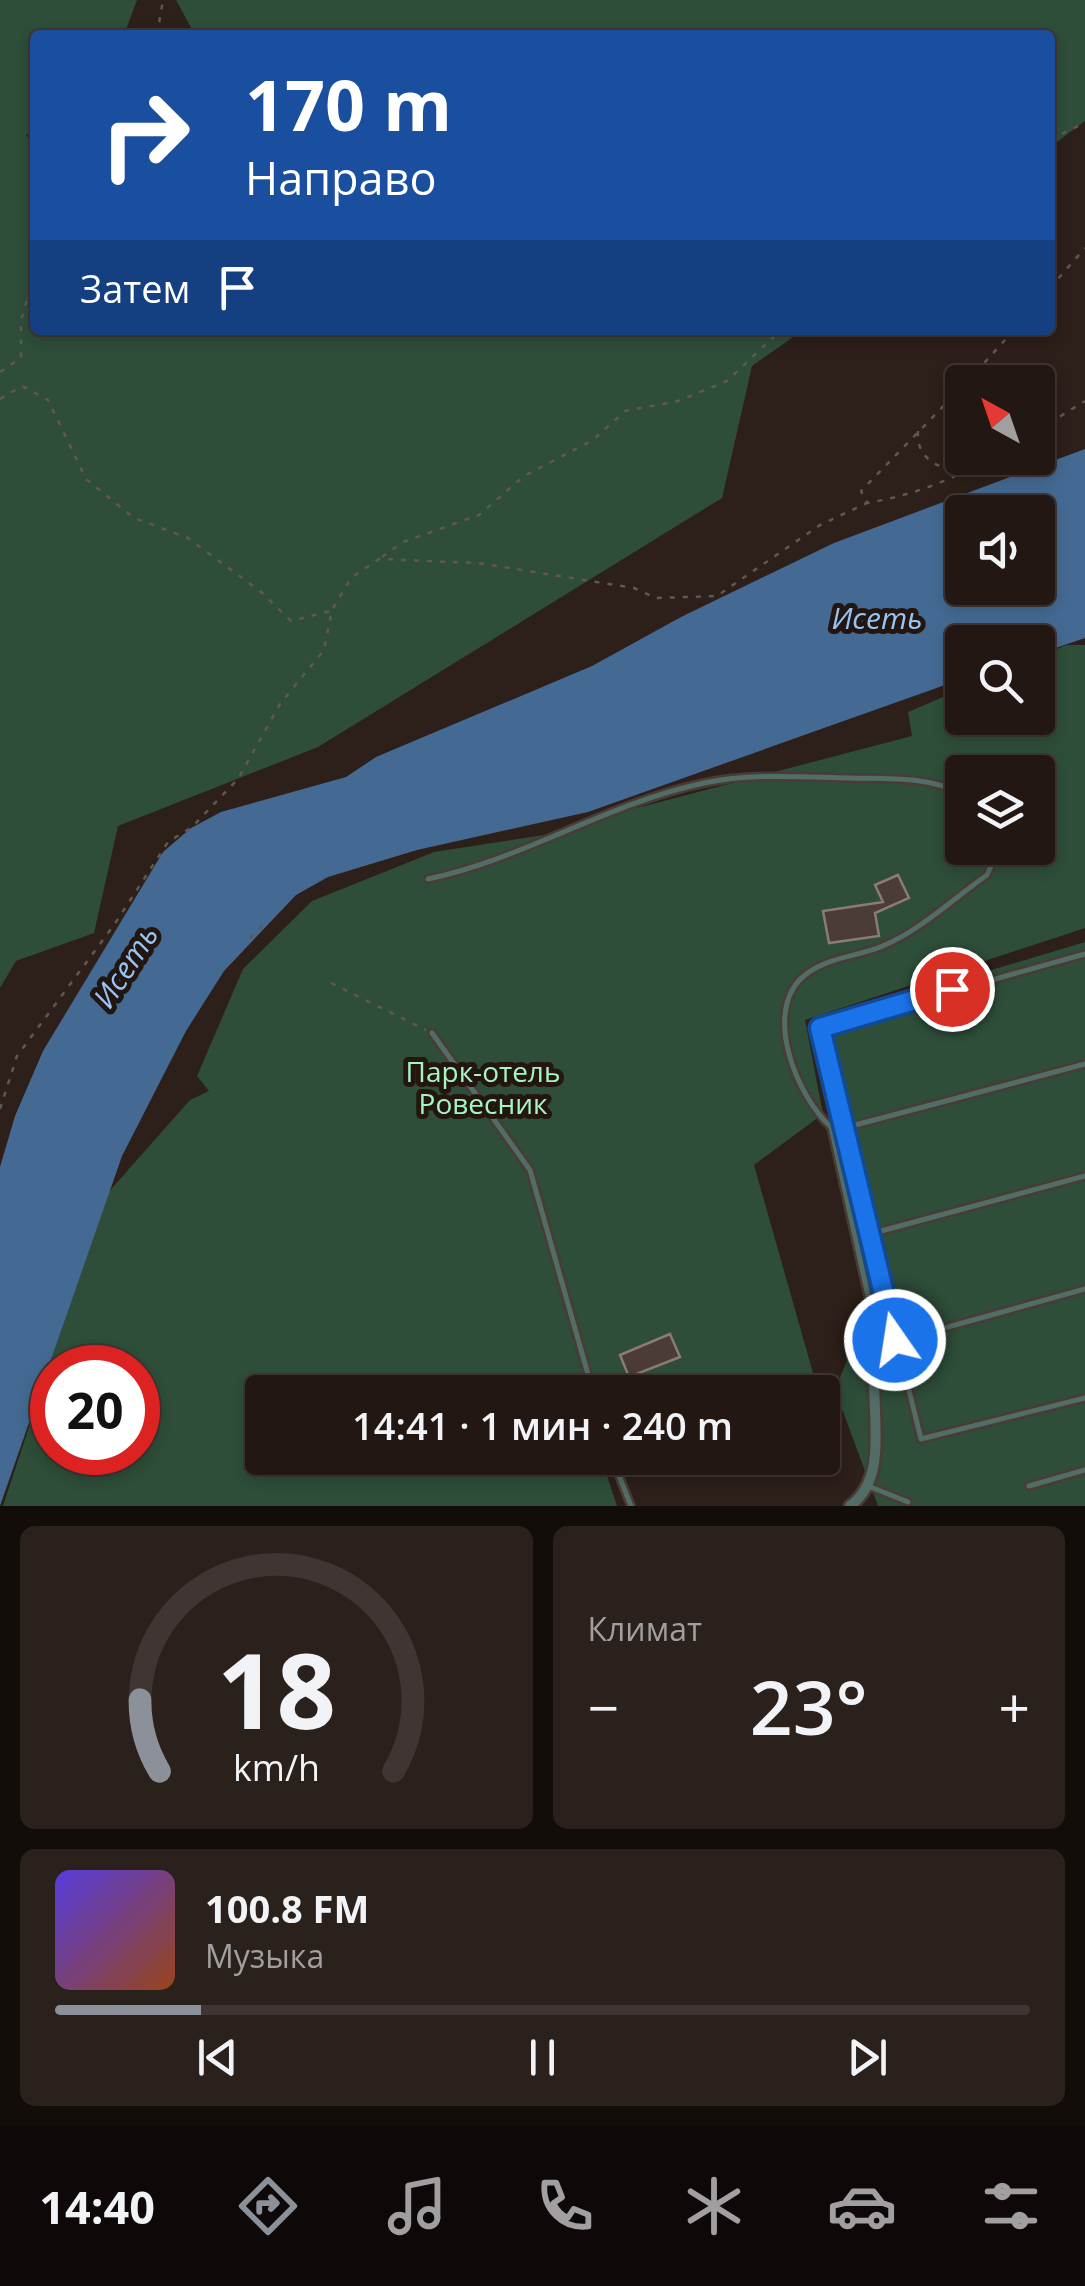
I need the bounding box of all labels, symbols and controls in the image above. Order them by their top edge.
text: 170 m [245,56,452,152]
icon: right [80,70,210,200]
text: Направо [245,147,437,208]
icon: arrive [210,260,265,315]
text: Затем [80,262,190,314]
north arrow [945,365,1055,475]
map controls [945,365,1055,865]
button: sound [945,495,1055,605]
water label: Исеть [831,597,923,638]
button: search [945,625,1055,735]
button: layers [945,755,1055,865]
water label: Исеть [83,917,167,1015]
pin [910,947,995,1032]
icon: arrive [925,962,980,1017]
park label: Парк-отель Ровесник [406,1052,560,1122]
position arrow [843,1288,947,1392]
speed limit sign: 20 [30,1345,160,1475]
text: 14:41 · 1 мин · 240 m [352,1399,733,1451]
text: Климат [588,1607,702,1650]
text: 18 [217,1618,336,1759]
text: 23° [750,1655,868,1757]
text: − [588,1669,619,1744]
text: + [999,1669,1030,1744]
text: km/h [233,1743,320,1791]
text: 100.8 FM [205,1882,369,1934]
text: Музыка [205,1934,324,1977]
icon: previous [190,2030,245,2085]
icon: pause [515,2030,570,2085]
icon: next [840,2030,895,2085]
icon: directions [233,2171,303,2241]
icon: music [382,2171,452,2241]
icon: phone [530,2171,600,2241]
icon: climate [679,2171,749,2241]
icon: car [827,2171,897,2241]
icon: filters [976,2171,1046,2241]
text: 14:40 [39,2176,155,2237]

